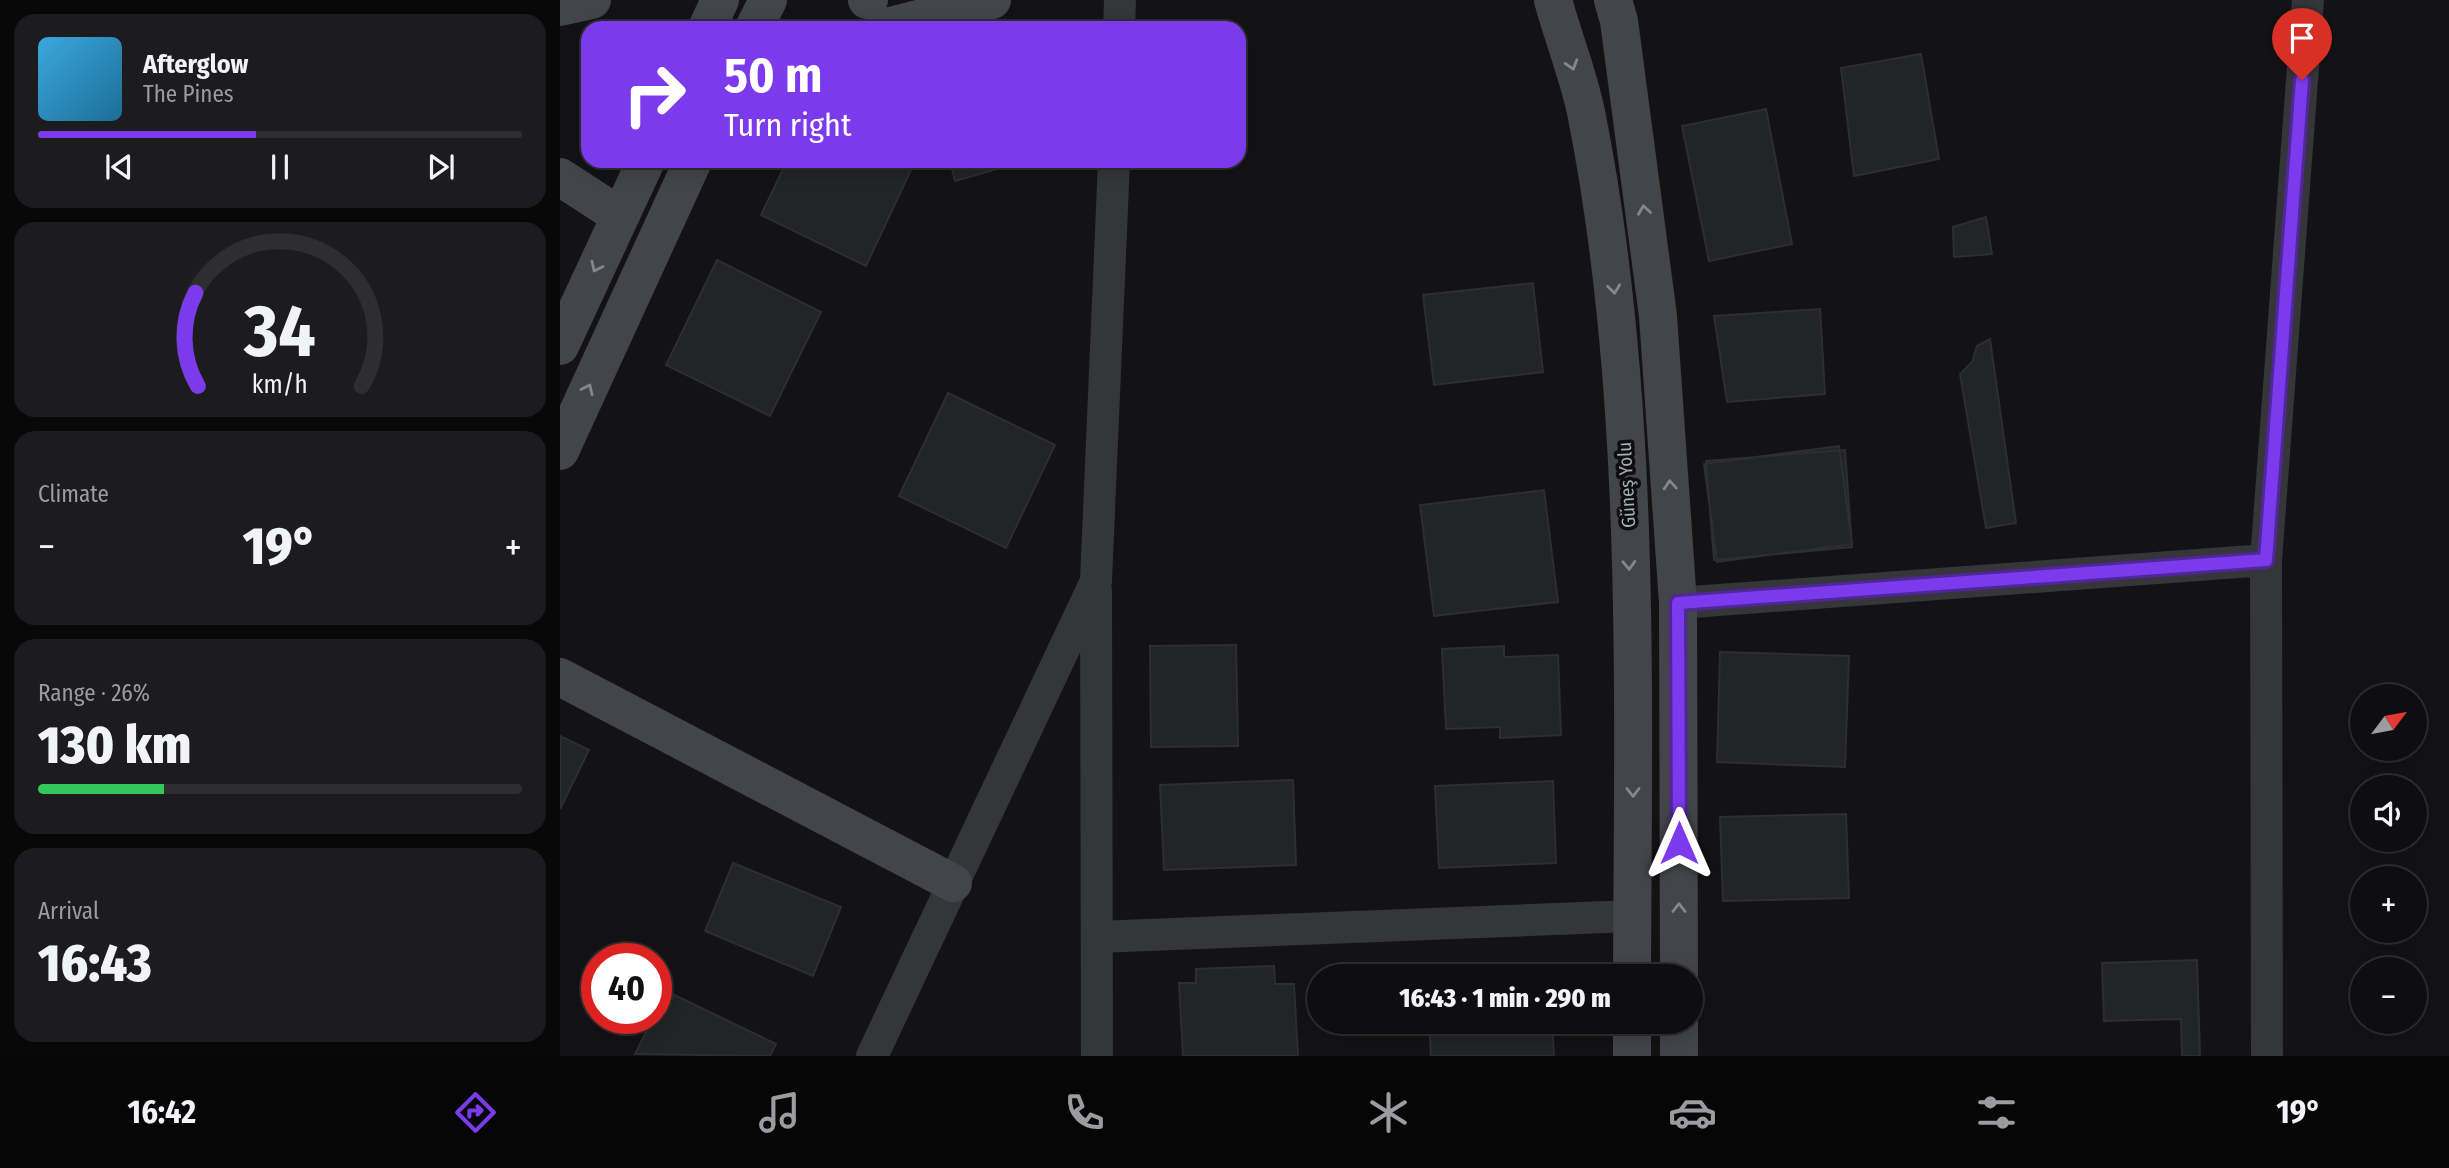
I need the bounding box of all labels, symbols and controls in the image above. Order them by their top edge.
pin [2272,8,2332,80]
icon: arrive [2283,19,2321,57]
text: 50 m [724,46,822,105]
text: Afterglow [143,49,248,80]
icon: right [609,49,700,140]
one-way arrow [1564,59,1578,71]
text: The Pines [143,80,234,108]
text: Turn right [724,106,851,144]
icon: previous [100,148,138,186]
icon: pause [261,148,299,186]
icon: next [422,148,460,186]
one-way arrow [1637,204,1652,216]
one-way arrow [590,260,604,273]
one-way arrow [1607,283,1622,295]
text: 34 [243,288,316,375]
text: km/h [252,369,308,399]
one-way arrow [580,384,594,396]
street label: Güneş Yolu [1613,441,1640,529]
one-way arrow [1663,479,1678,490]
text: Climate [38,480,109,508]
text: 19° [243,515,317,578]
text: − [38,524,55,570]
text: + [505,524,522,570]
one-way arrow [1622,559,1637,570]
text: Range · 26% [38,679,150,707]
north arrow [2350,684,2427,761]
map controls [2350,684,2427,1034]
text: 130 km [38,714,191,777]
button: sound [2350,775,2427,852]
one-way arrow [1625,787,1641,798]
position arrow [1642,806,1716,880]
button: + [2350,866,2427,943]
text: Arrival [38,897,99,925]
one-way arrow [1671,903,1687,913]
text: 16:43 [38,932,152,995]
speed limit sign: 40 [581,943,672,1034]
button: − [2350,957,2427,1034]
text: 16:43 · 1 min · 290 m [1399,983,1611,1014]
icon: directions [451,1088,500,1137]
icon: music [755,1088,804,1137]
icon: phone [1060,1088,1109,1137]
icon: climate [1364,1088,1413,1137]
icon: car [1668,1088,1717,1137]
icon: filters [1972,1088,2021,1137]
text: 16:42 [128,1093,196,1131]
text: 19° [2276,1093,2321,1131]

